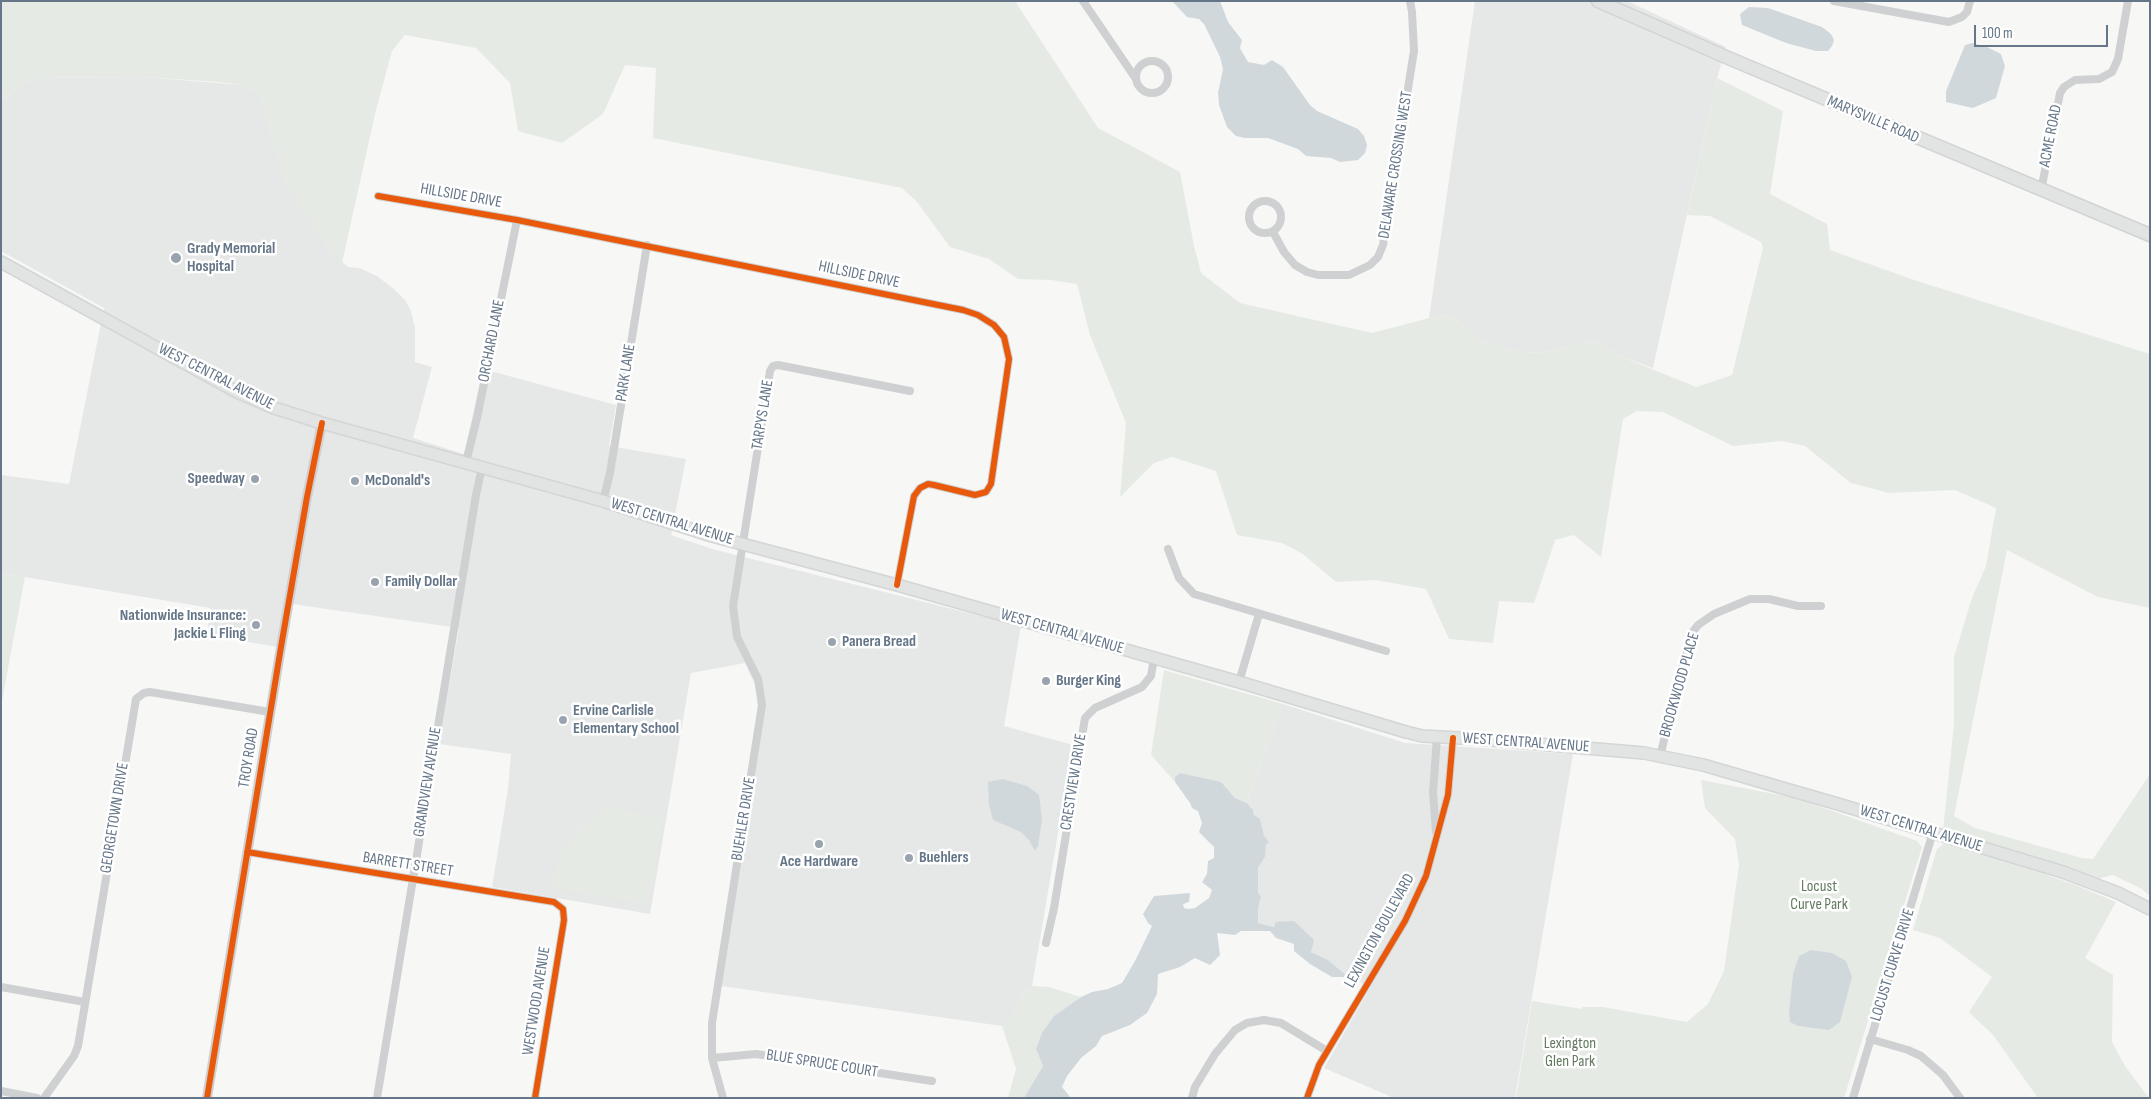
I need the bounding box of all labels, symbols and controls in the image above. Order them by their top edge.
scale bar [1976,15,2110,47]
text: 100 m [1982,24,2013,43]
street label: DELAWARE CROSSING WEST [1375,90,1417,240]
street label: MARYSVILLE ROAD [1824,92,1922,148]
street label: ACME ROAD [2036,103,2066,169]
street label: HILLSIDE DRIVE [419,179,503,213]
place label: Grady Memorial Hospital [187,239,275,277]
marker: Grady Memorial Hospital [169,251,183,265]
street label: HILLSIDE DRIVE [817,257,901,293]
street label: ORCHARD LANE [475,298,509,384]
street label: WEST CENTRAL AVENUE [155,340,277,414]
street label: PARK LANE [612,343,640,403]
street label: TARPYS LANE [748,379,778,451]
place label: Speedway [188,469,245,489]
place label: McDonald's [365,471,430,491]
marker: Speedway [249,473,261,485]
marker: McDonald's [349,475,361,487]
street label: WEST CENTRAL AVENUE [608,494,736,550]
place label: Family Dollar [385,572,457,592]
marker: Family Dollar [369,576,381,588]
street label: WEST CENTRAL AVENUE [998,605,1126,659]
place label: Nationwide Insurance: Jackie L Fling [120,606,246,644]
marker: Nationwide Insurance: Jackie L Fling [250,619,262,631]
street label: BROOKWOOD PLACE [1656,630,1704,740]
place label: Panera Bread [842,632,916,652]
marker: Panera Bread [826,636,838,648]
place label: Burger King [1056,671,1121,691]
marker: Burger King [1040,675,1052,687]
place label: Ervine Carlisle Elementary School [573,701,679,739]
marker: Ervine Carlisle Elementary School [557,714,569,726]
street label: GRANDVIEW AVENUE [410,726,446,838]
street label: TROY ROAD [235,727,263,789]
street label: WEST CENTRAL AVENUE [1462,729,1590,757]
street label: CRESTVIEW DRIVE [1057,732,1091,832]
street label: GEORGETOWN DRIVE [97,761,133,875]
street label: BUEHLER DRIVE [728,776,760,862]
street label: WEST CENTRAL AVENUE [1857,801,1985,857]
marker: Ace Hardware [813,838,825,850]
street label: BARRETT STREET [361,848,455,882]
place label: Buehlers [919,848,969,868]
place label: Ace Hardware [780,852,858,872]
marker: Buehlers [903,852,915,864]
street label: LEXINGTON BOULEVARD [1341,871,1419,991]
park label: Locust Curve Park [1790,877,1848,915]
street label: LOCUST CURVE DRIVE [1867,906,1919,1024]
street label: WESTWOOD AVENUE [519,945,555,1057]
park label: Lexington Glen Park [1544,1034,1596,1072]
street label: BLUE SPRUCE COURT [765,1046,879,1082]

